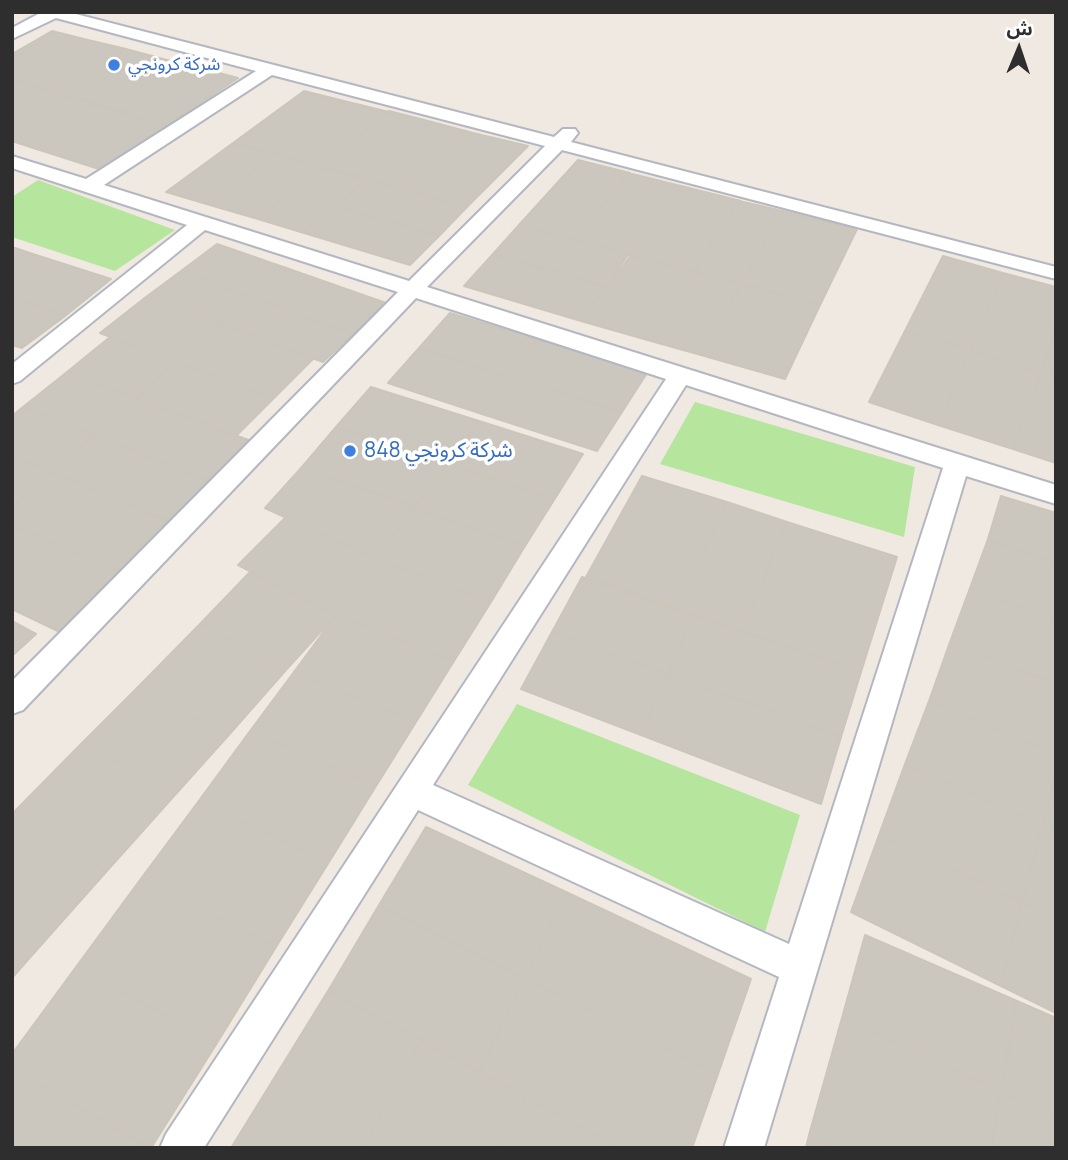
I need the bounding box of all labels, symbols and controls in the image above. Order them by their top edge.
north arrow [984,14,1054,84]
text: ش [1006,15,1033,41]
place label: شركة كرونجي [128,54,220,76]
marker: شركة كرونجي [106,57,122,73]
place label: شركة كرونجي 848 [364,438,513,464]
marker: شركة كرونجي 848 [342,443,358,459]

